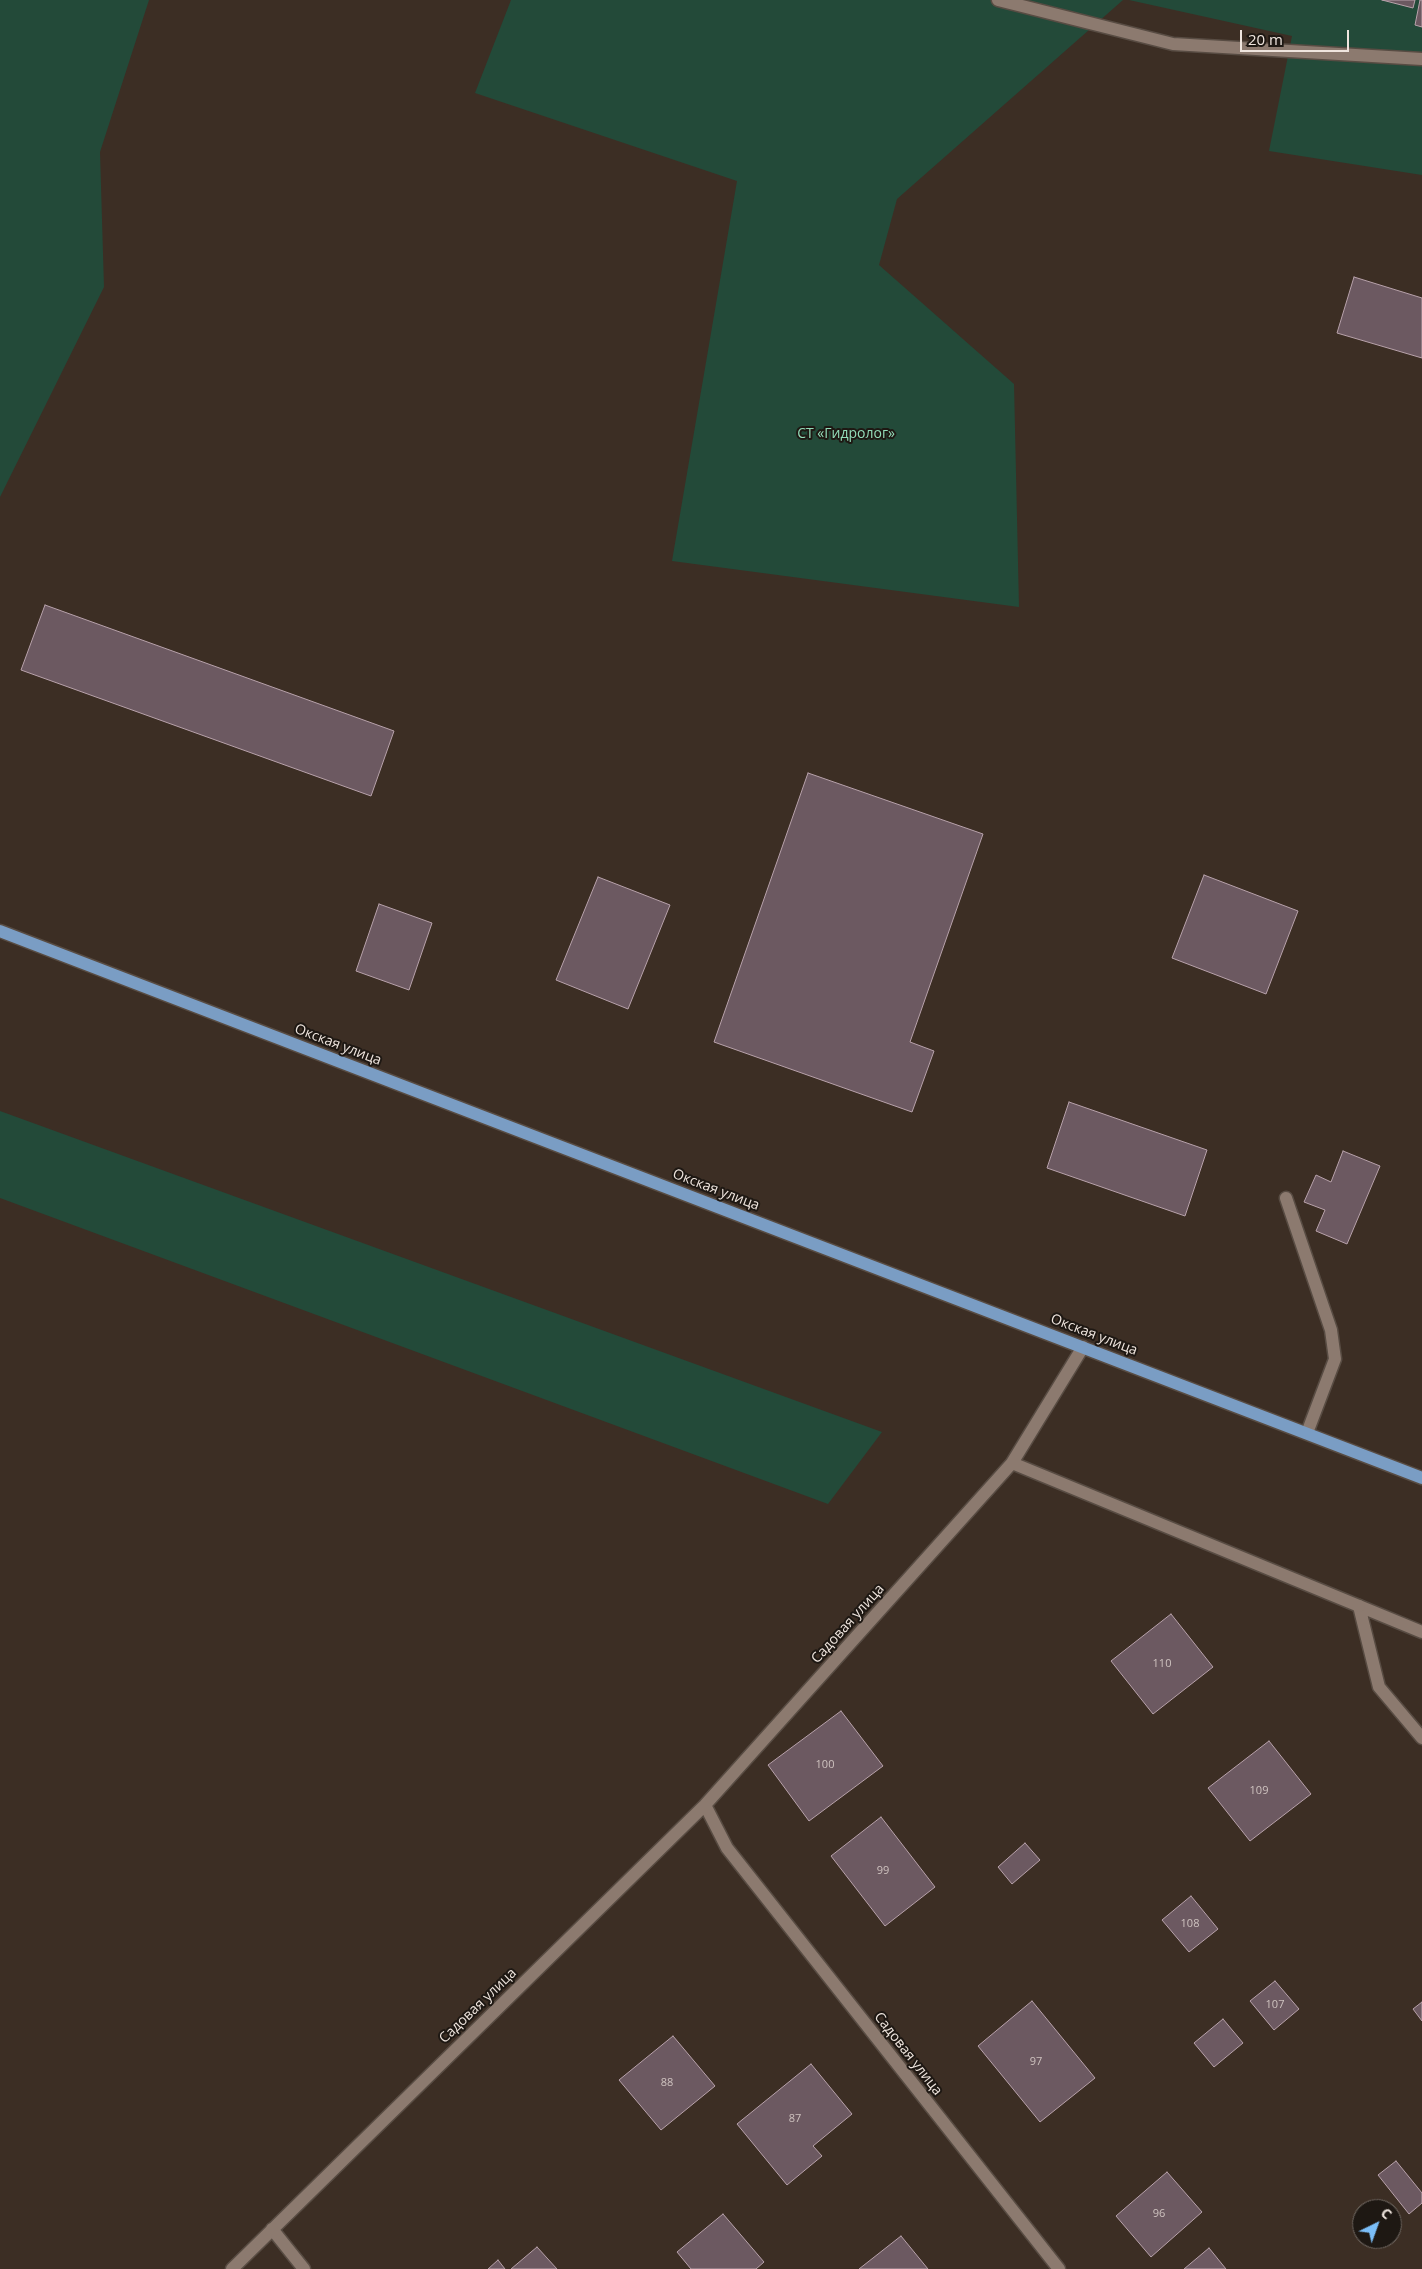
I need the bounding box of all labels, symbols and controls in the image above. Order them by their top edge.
scale bar [1242,20,1351,52]
text: 20 m [1248,29,1283,49]
park label: СТ «Гидролог» [797,426,895,442]
street label: Окская улица [292,1021,384,1069]
street label: Окская улица [670,1166,762,1214]
street label: Окская улица [1048,1311,1140,1359]
street label: Садовая улица [808,1581,888,1667]
house number: 110 [1153,1657,1171,1671]
house number: 100 [816,1758,834,1772]
house number: 109 [1250,1784,1268,1798]
house number: 99 [877,1864,889,1878]
house number: 108 [1181,1917,1199,1931]
street label: Садовая улица [436,1965,520,2047]
house number: 107 [1266,1998,1284,2012]
street label: Садовая улица [870,2009,946,2099]
house number: 97 [1030,2055,1042,2069]
house number: 88 [661,2076,673,2090]
house number: 87 [789,2112,801,2126]
north arrow [1352,2199,1402,2249]
text: С [1377,2203,1396,2223]
house number: 96 [1153,2207,1165,2221]

